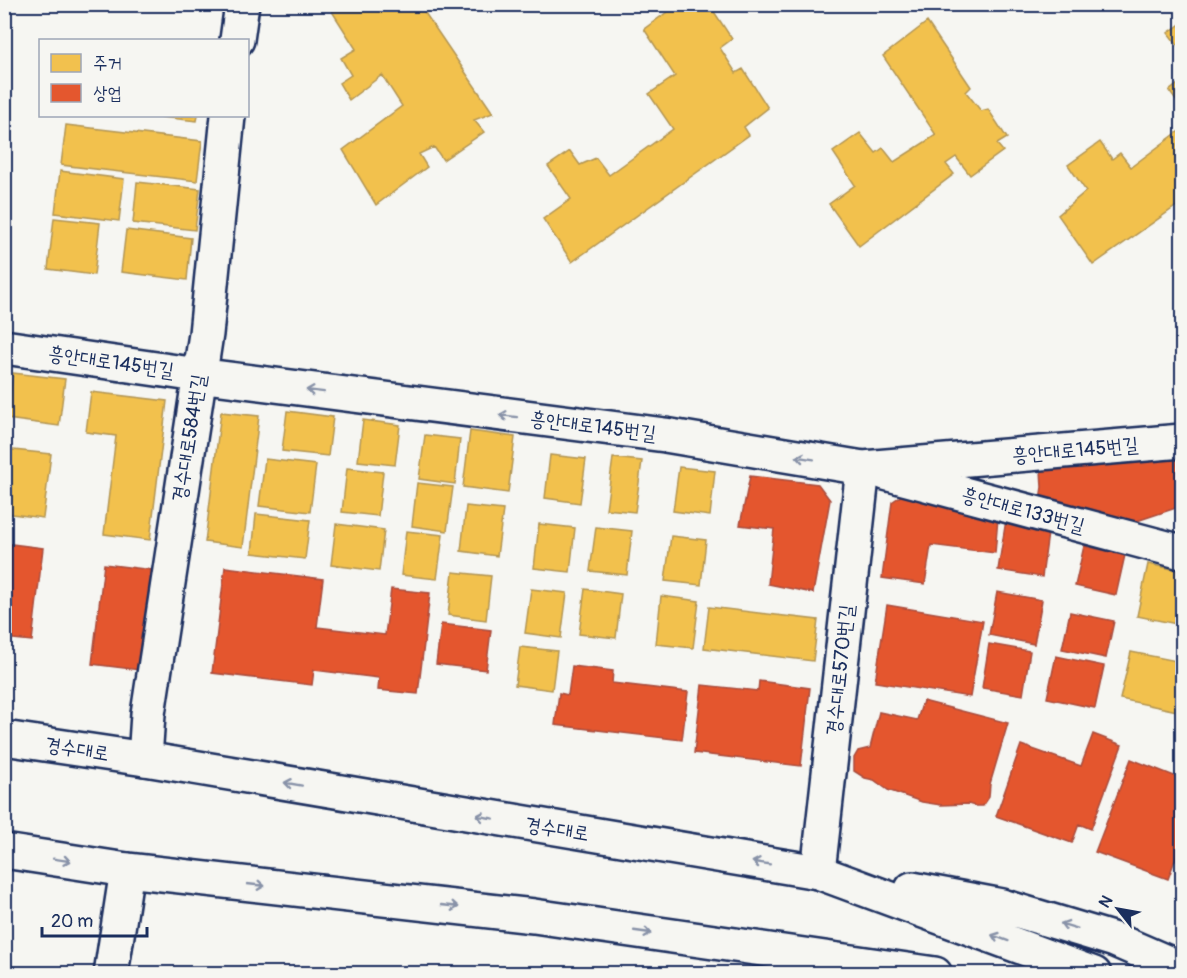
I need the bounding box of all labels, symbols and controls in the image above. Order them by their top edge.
legend [39,39,249,117]
text: 주거 [93,52,122,75]
text: 상업 [93,82,122,105]
street label: 흥안대로145번길 [46,341,176,383]
street label: 경수대로584번길 [167,372,211,504]
one-way arrow [305,385,325,396]
street label: 흥안대로145번길 [529,406,657,446]
one-way arrow [499,410,519,421]
street label: 흥안대로145번길 [1011,432,1139,468]
one-way arrow [796,452,816,463]
street label: 흥안대로133번길 [959,482,1087,538]
street label: 경수대로570번길 [821,603,859,737]
street label: 경수대로 [43,732,111,766]
one-way arrow [284,779,304,790]
one-way arrow [476,811,496,822]
street label: 경수대로 [523,812,591,846]
one-way arrow [52,855,72,866]
one-way arrow [751,857,771,868]
one-way arrow [245,879,265,890]
north arrow [1088,879,1148,939]
text: N [1095,892,1117,912]
scale bar [42,900,147,938]
one-way arrow [439,901,459,912]
text: 20 m [51,910,93,933]
one-way arrow [1060,920,1079,931]
one-way arrow [632,926,652,937]
one-way arrow [992,932,1010,943]

